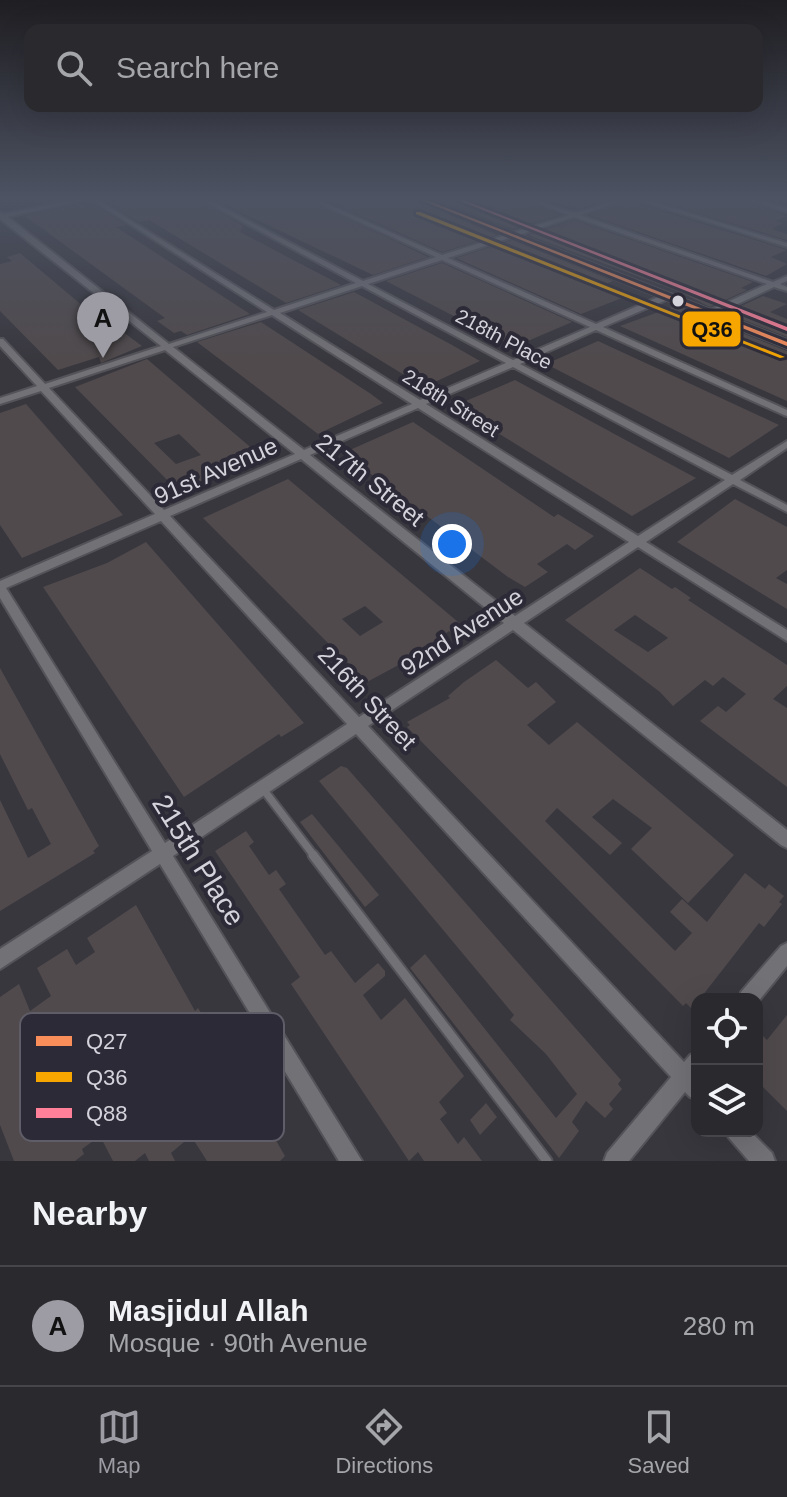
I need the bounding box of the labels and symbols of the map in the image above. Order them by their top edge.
pin: A [77,292,129,358]
unlabelled marker [670,293,686,309]
street label: 218th Place [452,304,556,374]
line badge: Q36 [681,310,742,348]
text: Q36 [691,317,733,342]
street label: 218th Street [399,365,503,441]
street label: 217th Street [311,428,430,531]
street label: 91st Avenue [150,431,281,510]
your location [432,524,472,564]
street label: 92nd Avenue [396,582,528,681]
street label: 216th Street [313,641,422,755]
street label: 215th Place [146,789,251,931]
legend [20,1013,284,1141]
text: Q27 [86,1029,128,1054]
text: Q36 [86,1065,128,1090]
text: Q88 [86,1101,128,1126]

